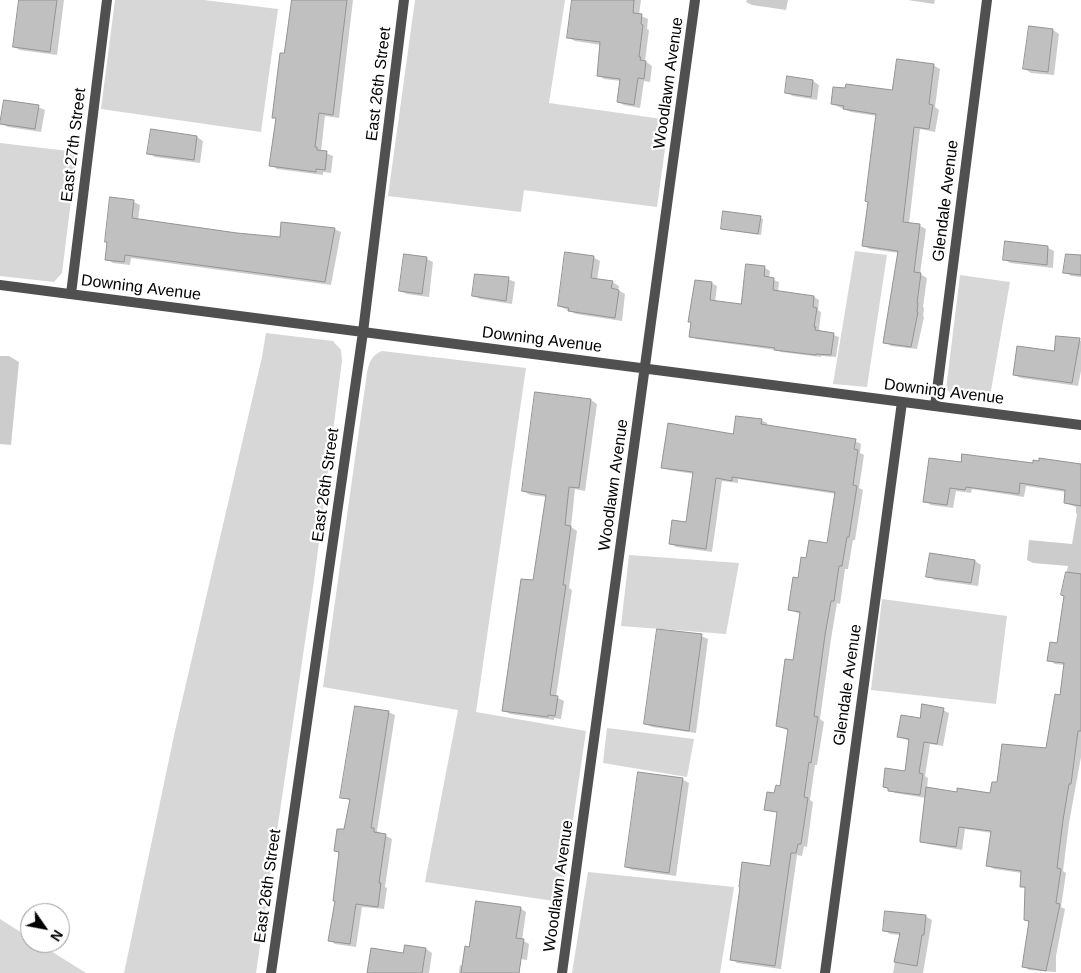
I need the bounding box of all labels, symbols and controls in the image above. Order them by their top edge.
street label: Woodlawn Avenue [650,16,688,150]
street label: East 26th Street [362,26,396,142]
street label: East 27th Street [57,87,91,203]
street label: Glendale Avenue [929,139,963,263]
street label: Downing Avenue [80,271,202,305]
street label: Downing Avenue [481,323,603,357]
street label: Downing Avenue [883,375,1005,409]
street label: Woodlawn Avenue [595,418,633,552]
street label: East 26th Street [309,427,343,543]
street label: Glendale Avenue [830,623,866,747]
street label: Woodlawn Avenue [540,819,578,953]
street label: East 26th Street [251,828,285,944]
north arrow [20,903,70,953]
text: N [47,927,66,944]

